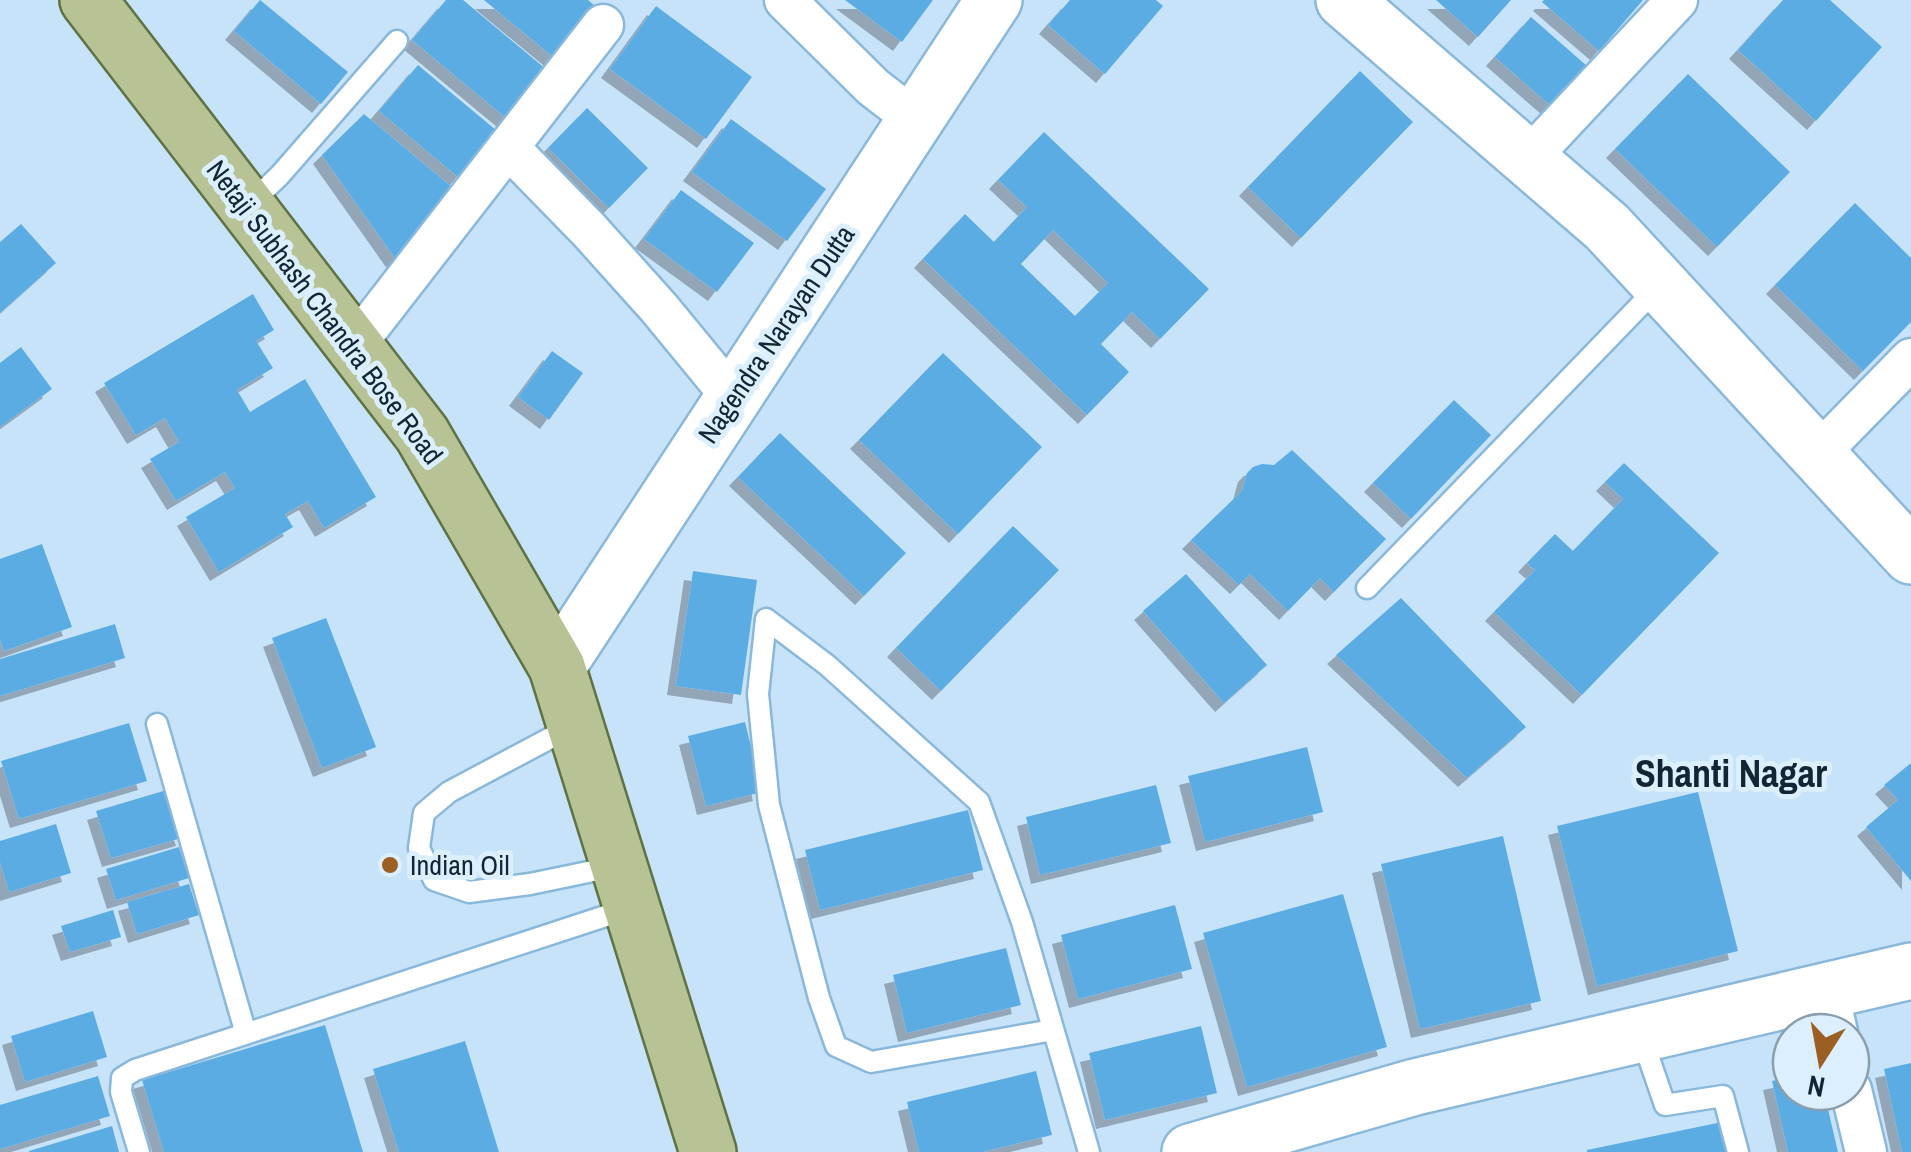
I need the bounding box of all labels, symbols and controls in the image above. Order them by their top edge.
street label: Netaji Subhash Chandra Bose Road [198,152,452,472]
street label: Nagendra Narayan Dutta [689,217,863,450]
district label: Shanti Nagar [1635,748,1828,799]
place label: Indian Oil [410,846,510,884]
marker: Indian Oil [379,854,401,876]
north arrow [1771,1012,1871,1112]
text: N [1804,1066,1828,1107]

